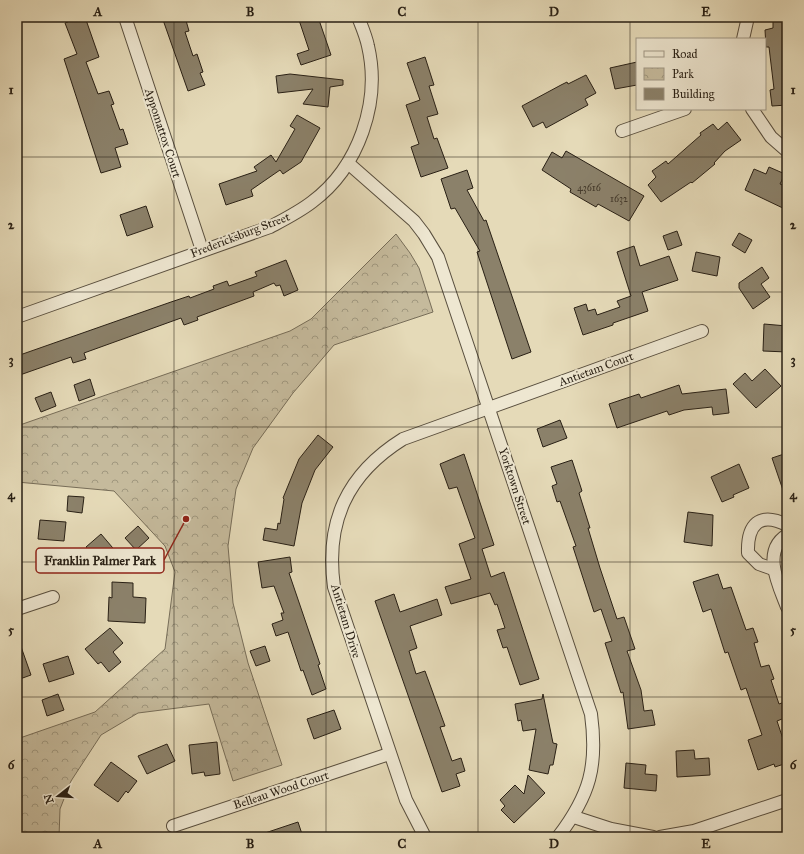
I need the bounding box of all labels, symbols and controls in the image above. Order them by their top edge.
text: A [93,4,103,20]
text: B [246,4,255,20]
text: C [398,4,407,20]
text: D [549,4,559,20]
text: E [701,4,711,20]
legend [636,38,766,110]
text: Road [672,47,698,61]
text: Park [672,67,694,81]
text: 1 [8,82,14,98]
text: 1 [790,82,796,98]
street label: Appomattox Court [142,86,184,180]
text: Building [672,87,715,102]
house number: 43616 [577,182,602,194]
house number: 1632 [610,193,628,205]
street label: Fredericksburg Street [188,209,293,261]
text: 2 [8,217,15,233]
text: 2 [790,217,797,233]
street label: Antietam Court [556,349,636,389]
text: 3 [8,352,14,368]
text: 3 [790,352,796,368]
street label: Yorktown Street [496,446,534,527]
text: 4 [7,487,15,503]
text: 4 [789,487,797,503]
callout: Franklin Palmer Park [36,548,164,573]
text: Franklin Palmer Park [44,553,157,569]
street label: Antietam Drive [328,581,364,660]
text: 5 [8,622,15,638]
text: 5 [790,622,797,638]
text: 6 [8,757,16,773]
text: 6 [790,757,798,773]
street label: Belleau Wood Court [231,768,331,812]
north arrow [38,776,78,816]
text: N [41,792,56,805]
text: A [93,836,103,852]
text: B [246,836,255,852]
text: C [398,836,407,852]
text: D [549,836,559,852]
text: E [701,836,711,852]

